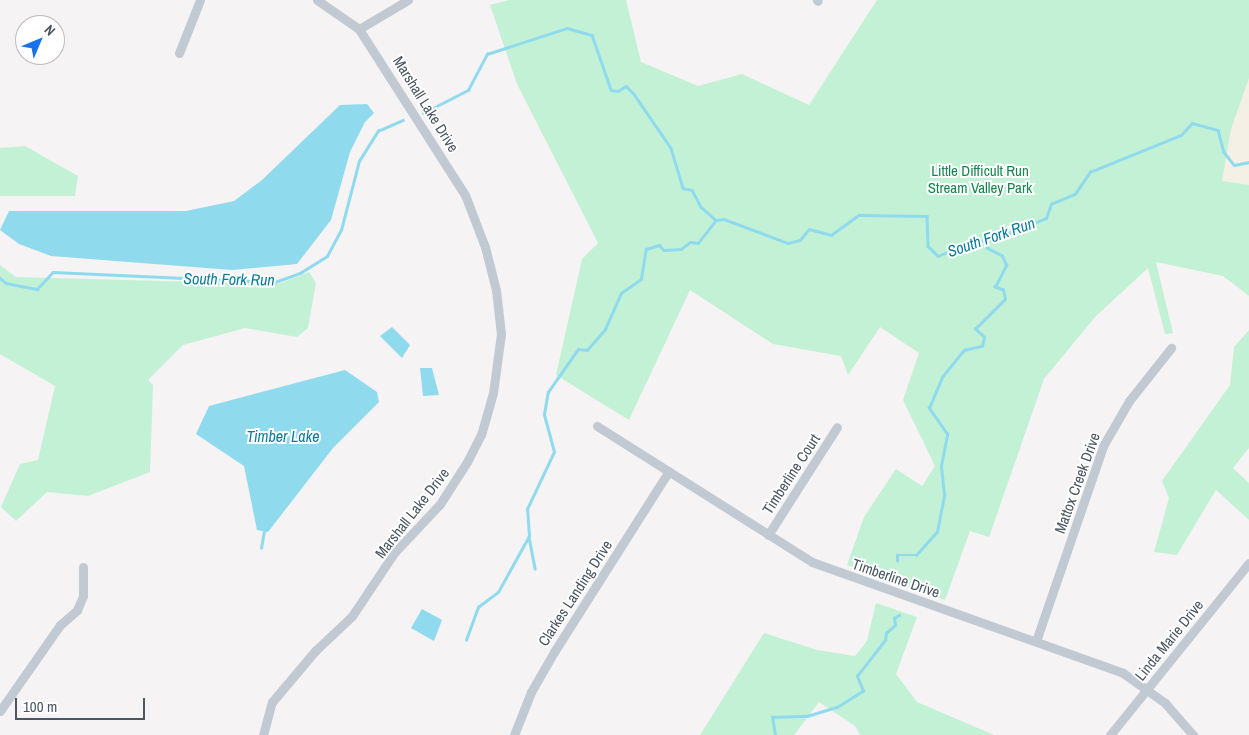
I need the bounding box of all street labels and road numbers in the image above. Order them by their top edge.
street label: Marshall Lake Drive [389,53,463,155]
street label: Mattox Creek Drive [1050,430,1104,536]
street label: Timberline Court [758,431,824,517]
street label: Marshall Lake Drive [371,464,453,562]
street label: Clarkes Landing Drive [534,537,616,649]
street label: Timberline Drive [850,555,942,601]
street label: Linda Marie Drive [1131,596,1207,684]

